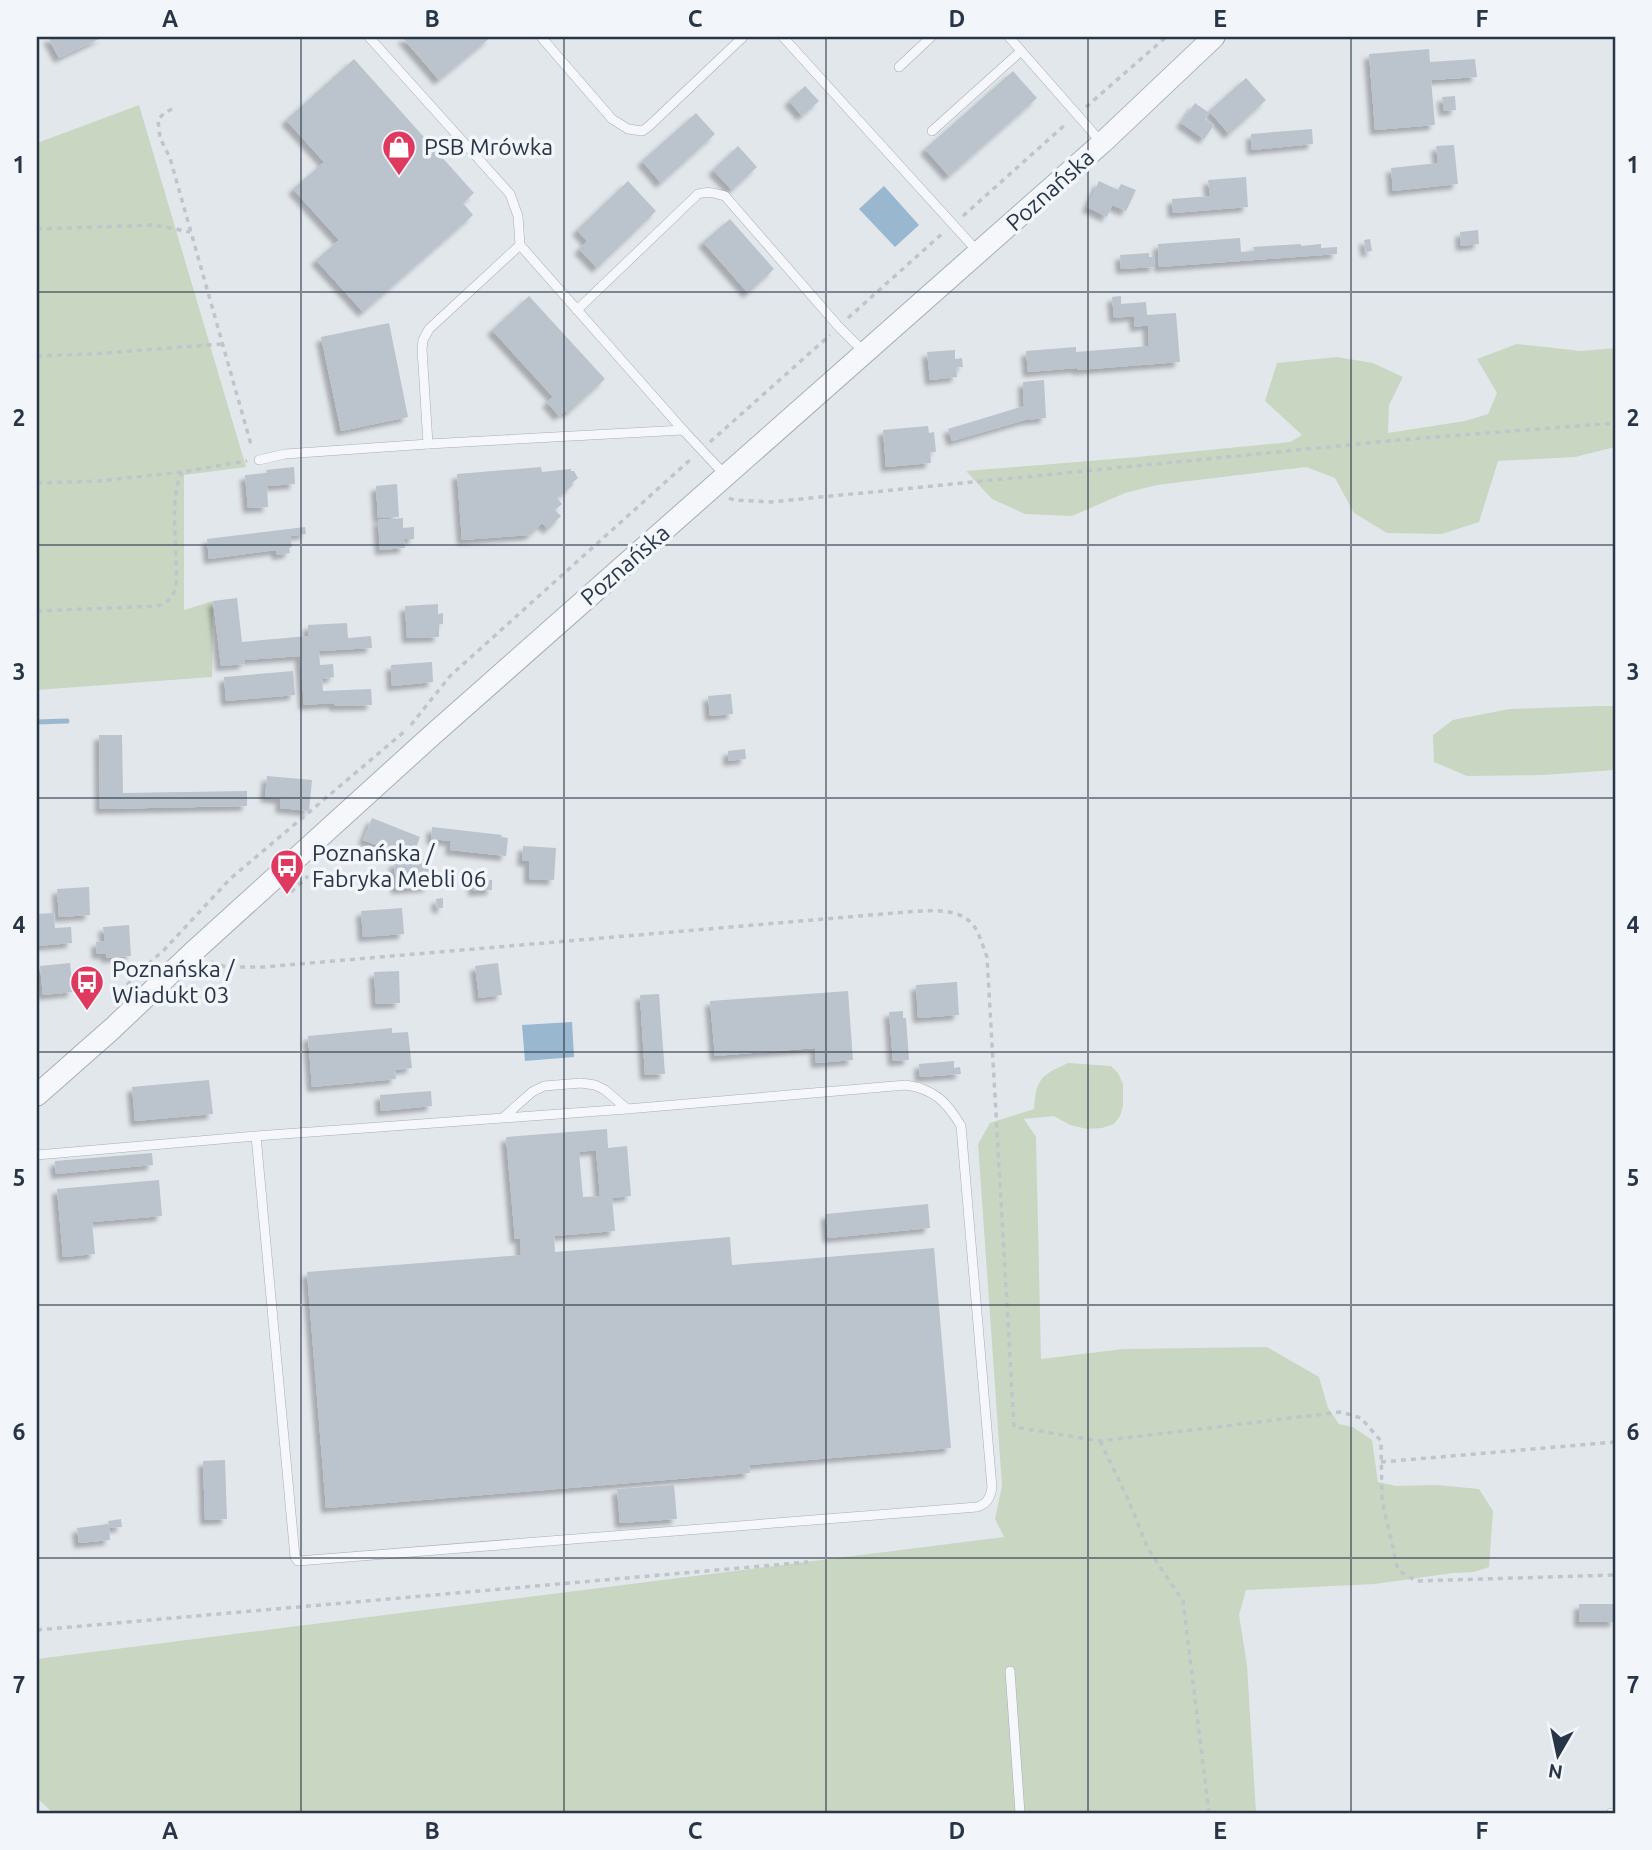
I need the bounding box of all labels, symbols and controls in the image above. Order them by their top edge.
text: A [162,6,178,31]
text: B [424,6,440,31]
text: C [688,6,703,31]
text: D [949,6,965,31]
text: E [1213,6,1227,31]
text: F [1476,6,1489,31]
shop icon: PSB Mrówka [380,128,418,177]
place label: PSB Mrówka [424,134,553,159]
street label: Poznańska [1001,144,1098,235]
text: 1 [13,152,25,177]
text: 1 [1627,152,1639,177]
text: 2 [13,405,25,430]
text: 2 [1627,405,1639,430]
street label: Poznańska [575,519,674,610]
text: 3 [13,659,25,684]
text: 3 [1627,659,1639,684]
place label: Poznańska / Fabryka Mebli 06 [312,840,486,891]
bus stop icon: Poznańska / Fabryka Mebli 06 [268,847,306,896]
text: 4 [13,912,26,937]
text: 4 [1627,912,1640,937]
place label: Poznańska / Wiadukt 03 [112,956,235,1007]
bus stop icon: Poznańska / Wiadukt 03 [68,963,106,1012]
text: 5 [13,1165,25,1190]
text: 5 [1627,1165,1639,1190]
text: 6 [13,1419,26,1444]
text: 6 [1627,1419,1640,1444]
text: 7 [13,1672,25,1697]
text: 7 [1627,1672,1639,1697]
north arrow [1522,1720,1592,1790]
text: N [1547,1760,1564,1784]
text: A [162,1818,178,1843]
text: B [424,1818,440,1843]
text: C [688,1818,703,1843]
text: D [949,1818,965,1843]
text: E [1213,1818,1227,1843]
text: F [1476,1818,1489,1843]

